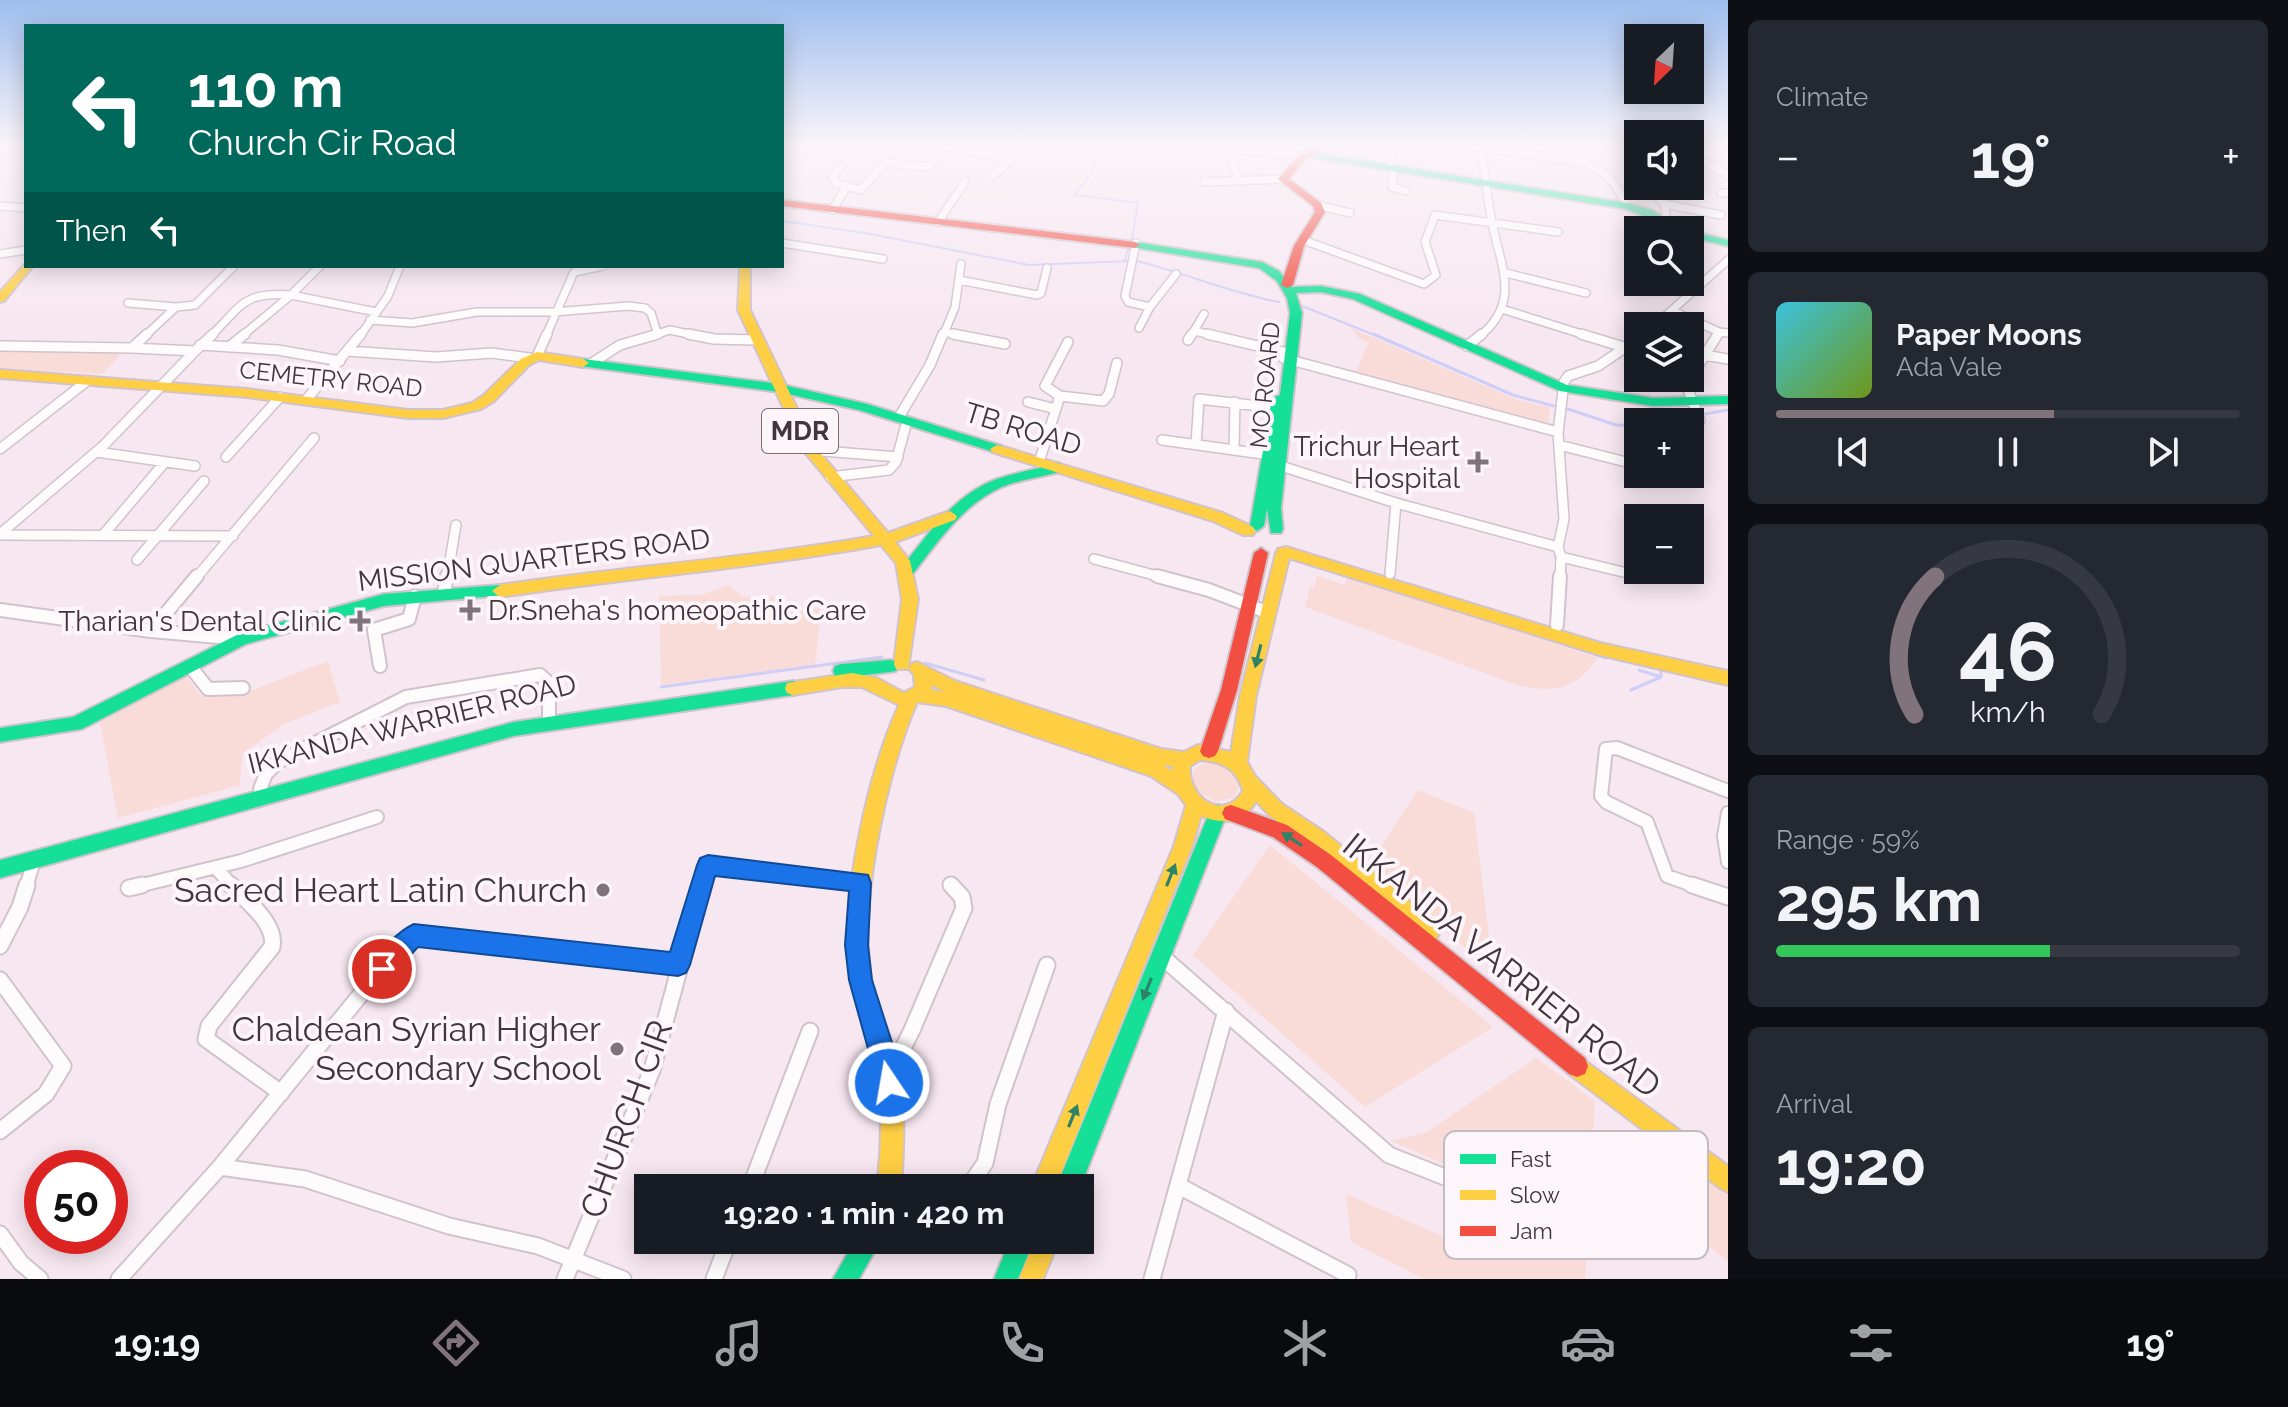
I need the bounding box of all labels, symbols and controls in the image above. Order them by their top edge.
north arrow [1624,24,1704,104]
map controls [1624,24,1704,584]
text: 110 m [188,54,343,120]
icon: left [56,56,160,160]
text: Climate [1776,82,1868,112]
button: sound [1624,120,1704,200]
text: Church Cir Road [188,121,457,163]
text: 19° [1971,122,2051,192]
text: − [1776,131,1800,182]
text: + [2222,131,2240,182]
icon: left [143,208,187,252]
text: Then [56,213,127,248]
button: search [1624,216,1704,296]
button: layers [1624,312,1704,392]
text: Paper Moons [1896,317,2082,352]
street label: MO ROARD [1244,320,1286,450]
text: Ada Vale [1896,352,2002,382]
street label: CEMETRY ROAD [238,355,424,403]
street label: TB ROAD [961,396,1085,462]
button: + [1624,408,1704,488]
road number: MDR [762,409,838,453]
place label: Trichur Heart Hospital [1294,430,1461,495]
icon: previous [1831,430,1875,474]
icon: pause [1986,430,2030,474]
icon: next [2141,430,2185,474]
marker: Trichur Heart Hospital [1467,451,1489,473]
button: − [1624,504,1704,584]
street label: MISSION QUARTERS ROAD [356,522,712,598]
place label: Dr.Sneha's homeopathic Care [488,594,866,627]
marker: Dr.Sneha's homeopathic Care [459,599,481,621]
text: 46 [1959,603,2057,700]
place label: Tharian's Dental Clinic [58,605,342,638]
marker: Tharian's Dental Clinic [349,610,371,632]
one-way arrow [1251,644,1263,669]
street label: IKKANDA WARRIER ROAD [244,667,580,781]
text: km/h [1970,696,2046,730]
street label: IKKANDA VARRIER ROAD [1335,825,1669,1105]
text: Range · 59% [1776,825,1920,855]
one-way arrow [1281,832,1303,846]
one-way arrow [1165,863,1178,887]
text: 295 km [1776,865,1982,935]
place label: Sacred Heart Latin Church [174,870,587,910]
marker: Sacred Heart Latin Church [594,881,612,899]
pin [348,935,416,1003]
icon: arrive [360,947,404,991]
one-way arrow [1140,977,1153,1001]
place label: Chaldean Syrian Higher Secondary School [232,1009,602,1088]
street label: CHURCH CIR [572,1015,680,1223]
marker: Chaldean Syrian Higher Secondary School [608,1040,626,1058]
position arrow [847,1041,931,1125]
text: Arrival [1776,1089,1852,1119]
one-way arrow [1067,1104,1080,1128]
text: 19:20 [1776,1129,1926,1199]
legend [1444,1131,1708,1259]
text: Fast [1510,1146,1552,1172]
speed limit sign: 50 [24,1150,128,1254]
text: Slow [1510,1182,1560,1208]
text: 19:20 · 1 min · 420 m [724,1196,1004,1231]
text: Jam [1510,1218,1553,1244]
icon: directions [428,1315,484,1371]
icon: music [711,1315,767,1371]
icon: phone [994,1315,1050,1371]
icon: climate [1277,1315,1333,1371]
icon: car [1560,1315,1616,1371]
icon: filters [1843,1315,1899,1371]
text: 19:19 [114,1322,200,1364]
text: 19° [2126,1322,2174,1364]

